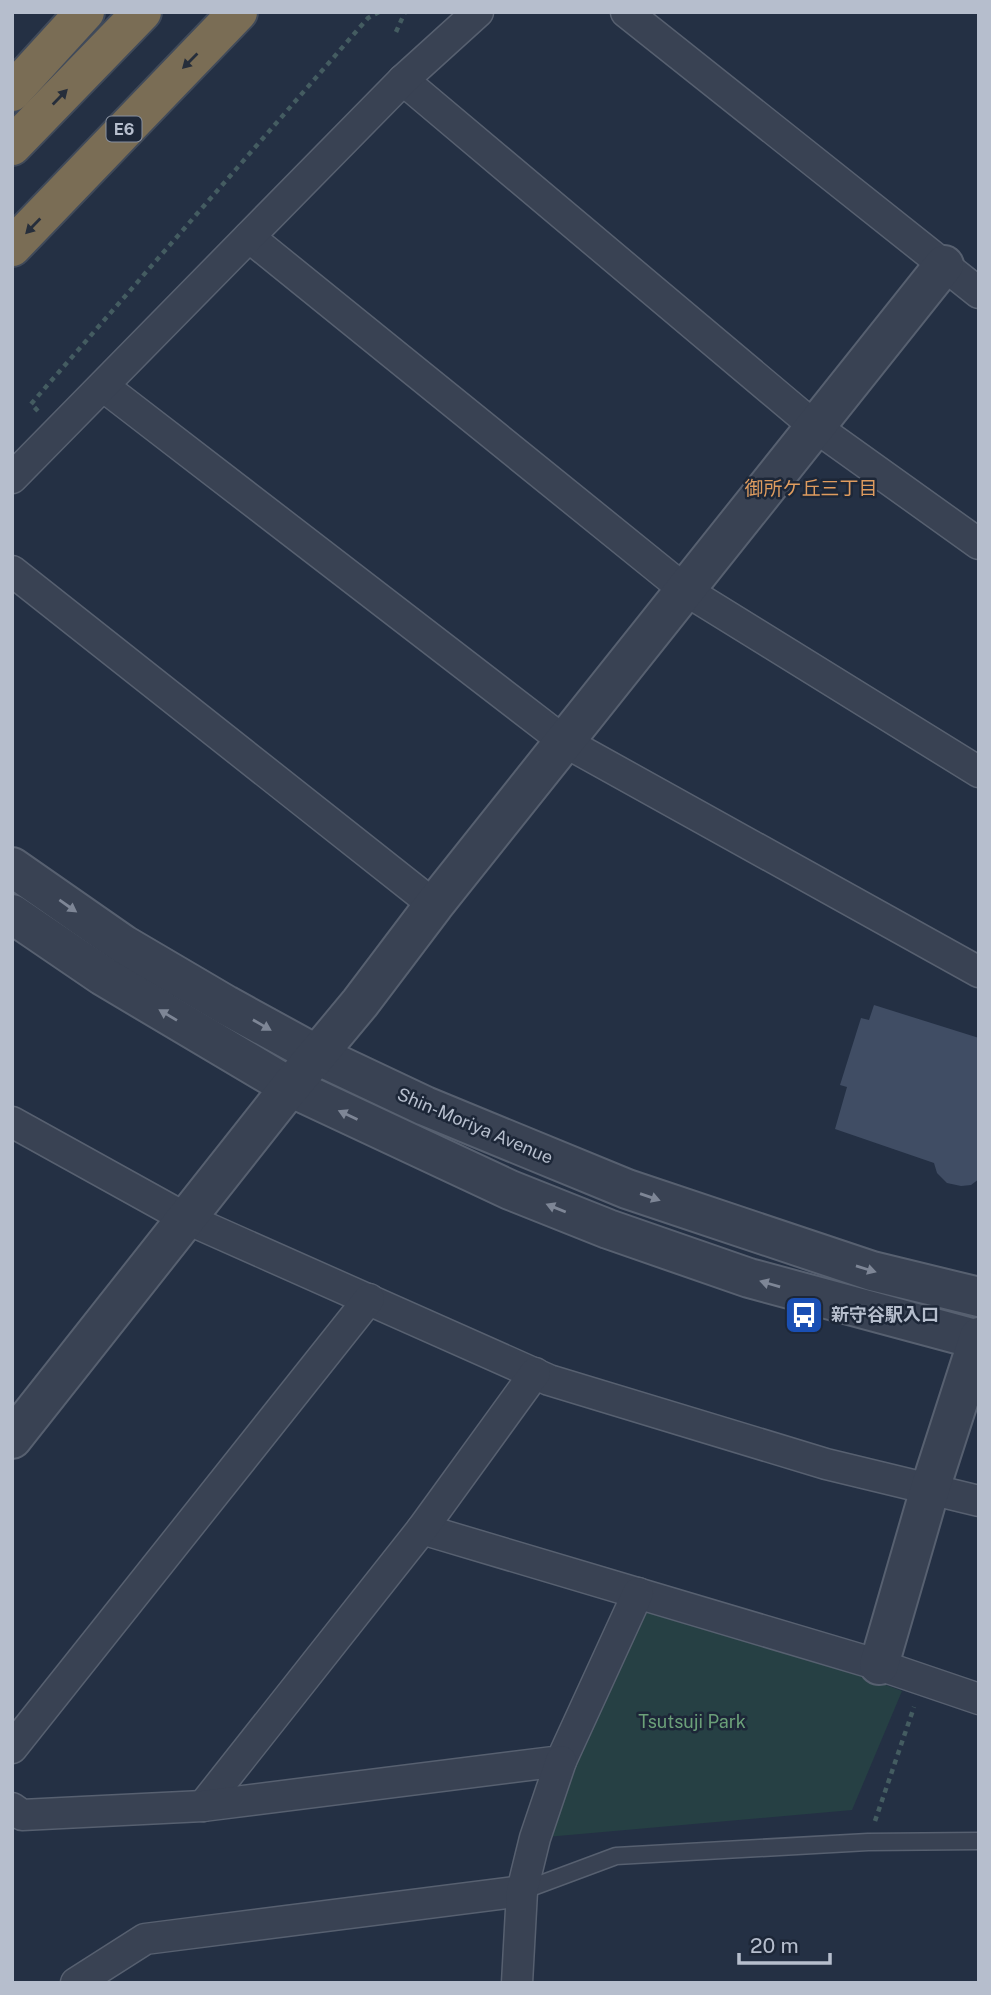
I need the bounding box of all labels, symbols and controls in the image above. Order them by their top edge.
one-way arrow [182,52,198,69]
one-way arrow [51,89,67,106]
road number: E6 [106,116,142,141]
one-way arrow [25,217,41,234]
district label: 御所ケ丘三丁目 [744,477,878,499]
one-way arrow [59,899,77,913]
one-way arrow [158,1009,177,1021]
one-way arrow [252,1019,271,1031]
street label: Shin-Moriya Avenue [394,1083,556,1168]
one-way arrow [338,1109,358,1121]
one-way arrow [639,1192,660,1203]
one-way arrow [545,1203,566,1214]
one-way arrow [855,1264,876,1274]
one-way arrow [759,1278,780,1288]
bus stop icon: 新守谷駅入口 [783,1294,825,1336]
place label: 新守谷駅入口 [831,1304,939,1325]
park label: Tsutsuji Park [638,1711,746,1732]
scale bar [739,1922,830,1966]
text: 20 m [750,1933,799,1958]

